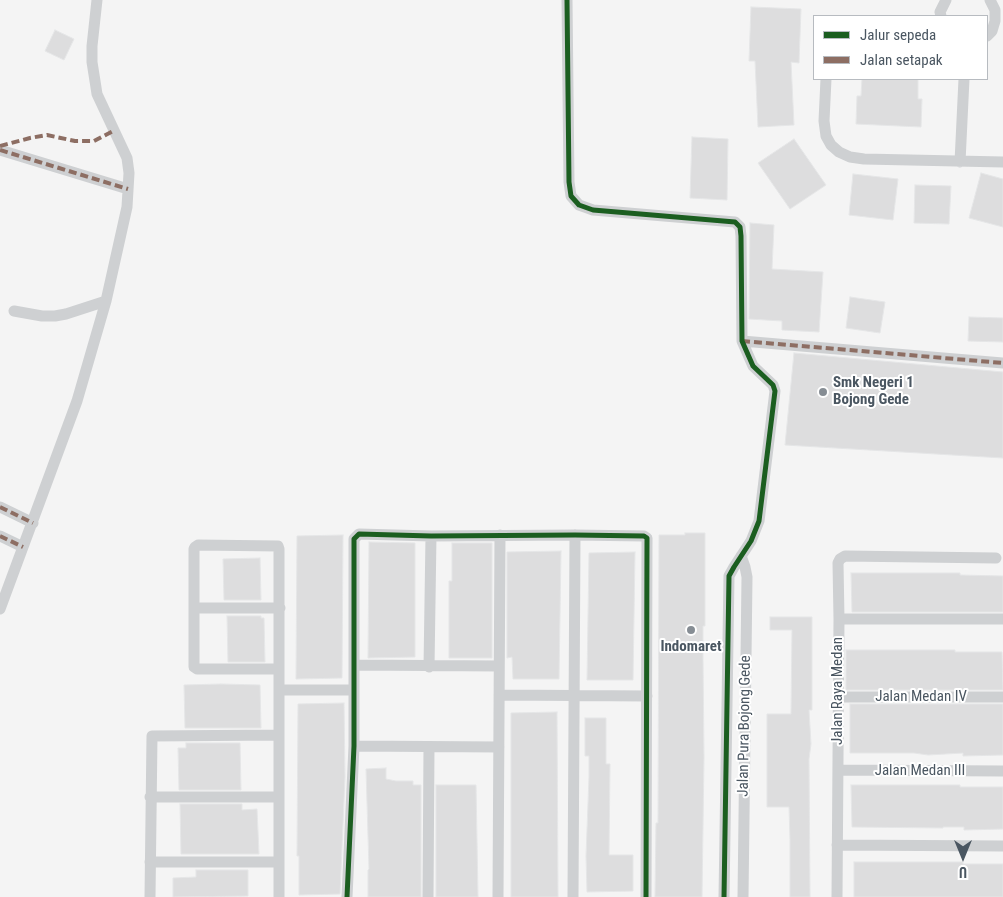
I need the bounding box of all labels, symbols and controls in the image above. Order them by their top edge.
legend [813,15,988,80]
text: Jalur sepeda [860,26,936,44]
text: Jalan setapak [860,51,943,69]
place label: Smk Negeri 1 Bojong Gede [833,374,914,409]
marker: Smk Negeri 1 Bojong Gede [817,386,829,398]
marker: Indomaret [685,624,697,636]
street label: Jalan Raya Medan [829,637,847,745]
place label: Indomaret [660,638,722,656]
street label: Jalan Pura Bojong Gede [735,655,755,797]
street label: Jalan Medan IV [875,688,967,706]
street label: Jalan Medan III [875,762,965,780]
north arrow [938,832,988,882]
text: U [959,864,967,880]

